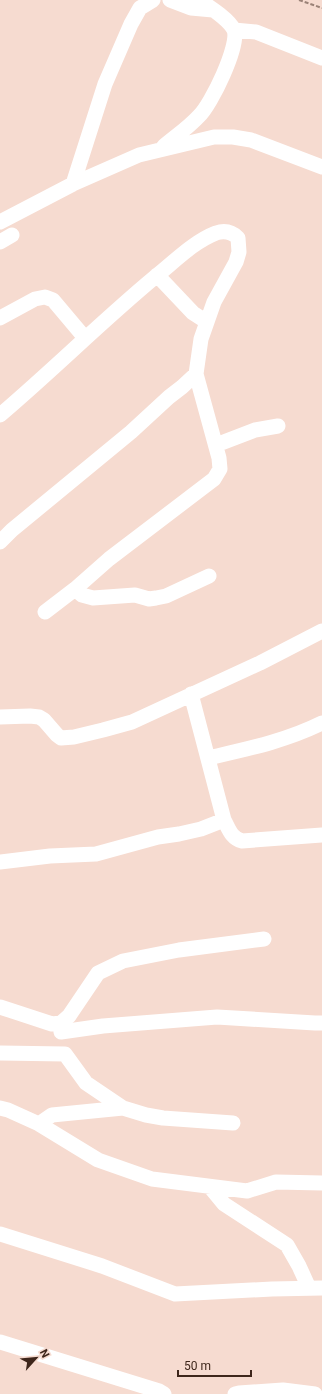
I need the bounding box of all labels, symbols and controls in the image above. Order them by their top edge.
north arrow [16,1338,56,1378]
text: N [37,1347,52,1360]
scale bar [178,1352,251,1378]
text: 50 m [184,1359,211,1373]

